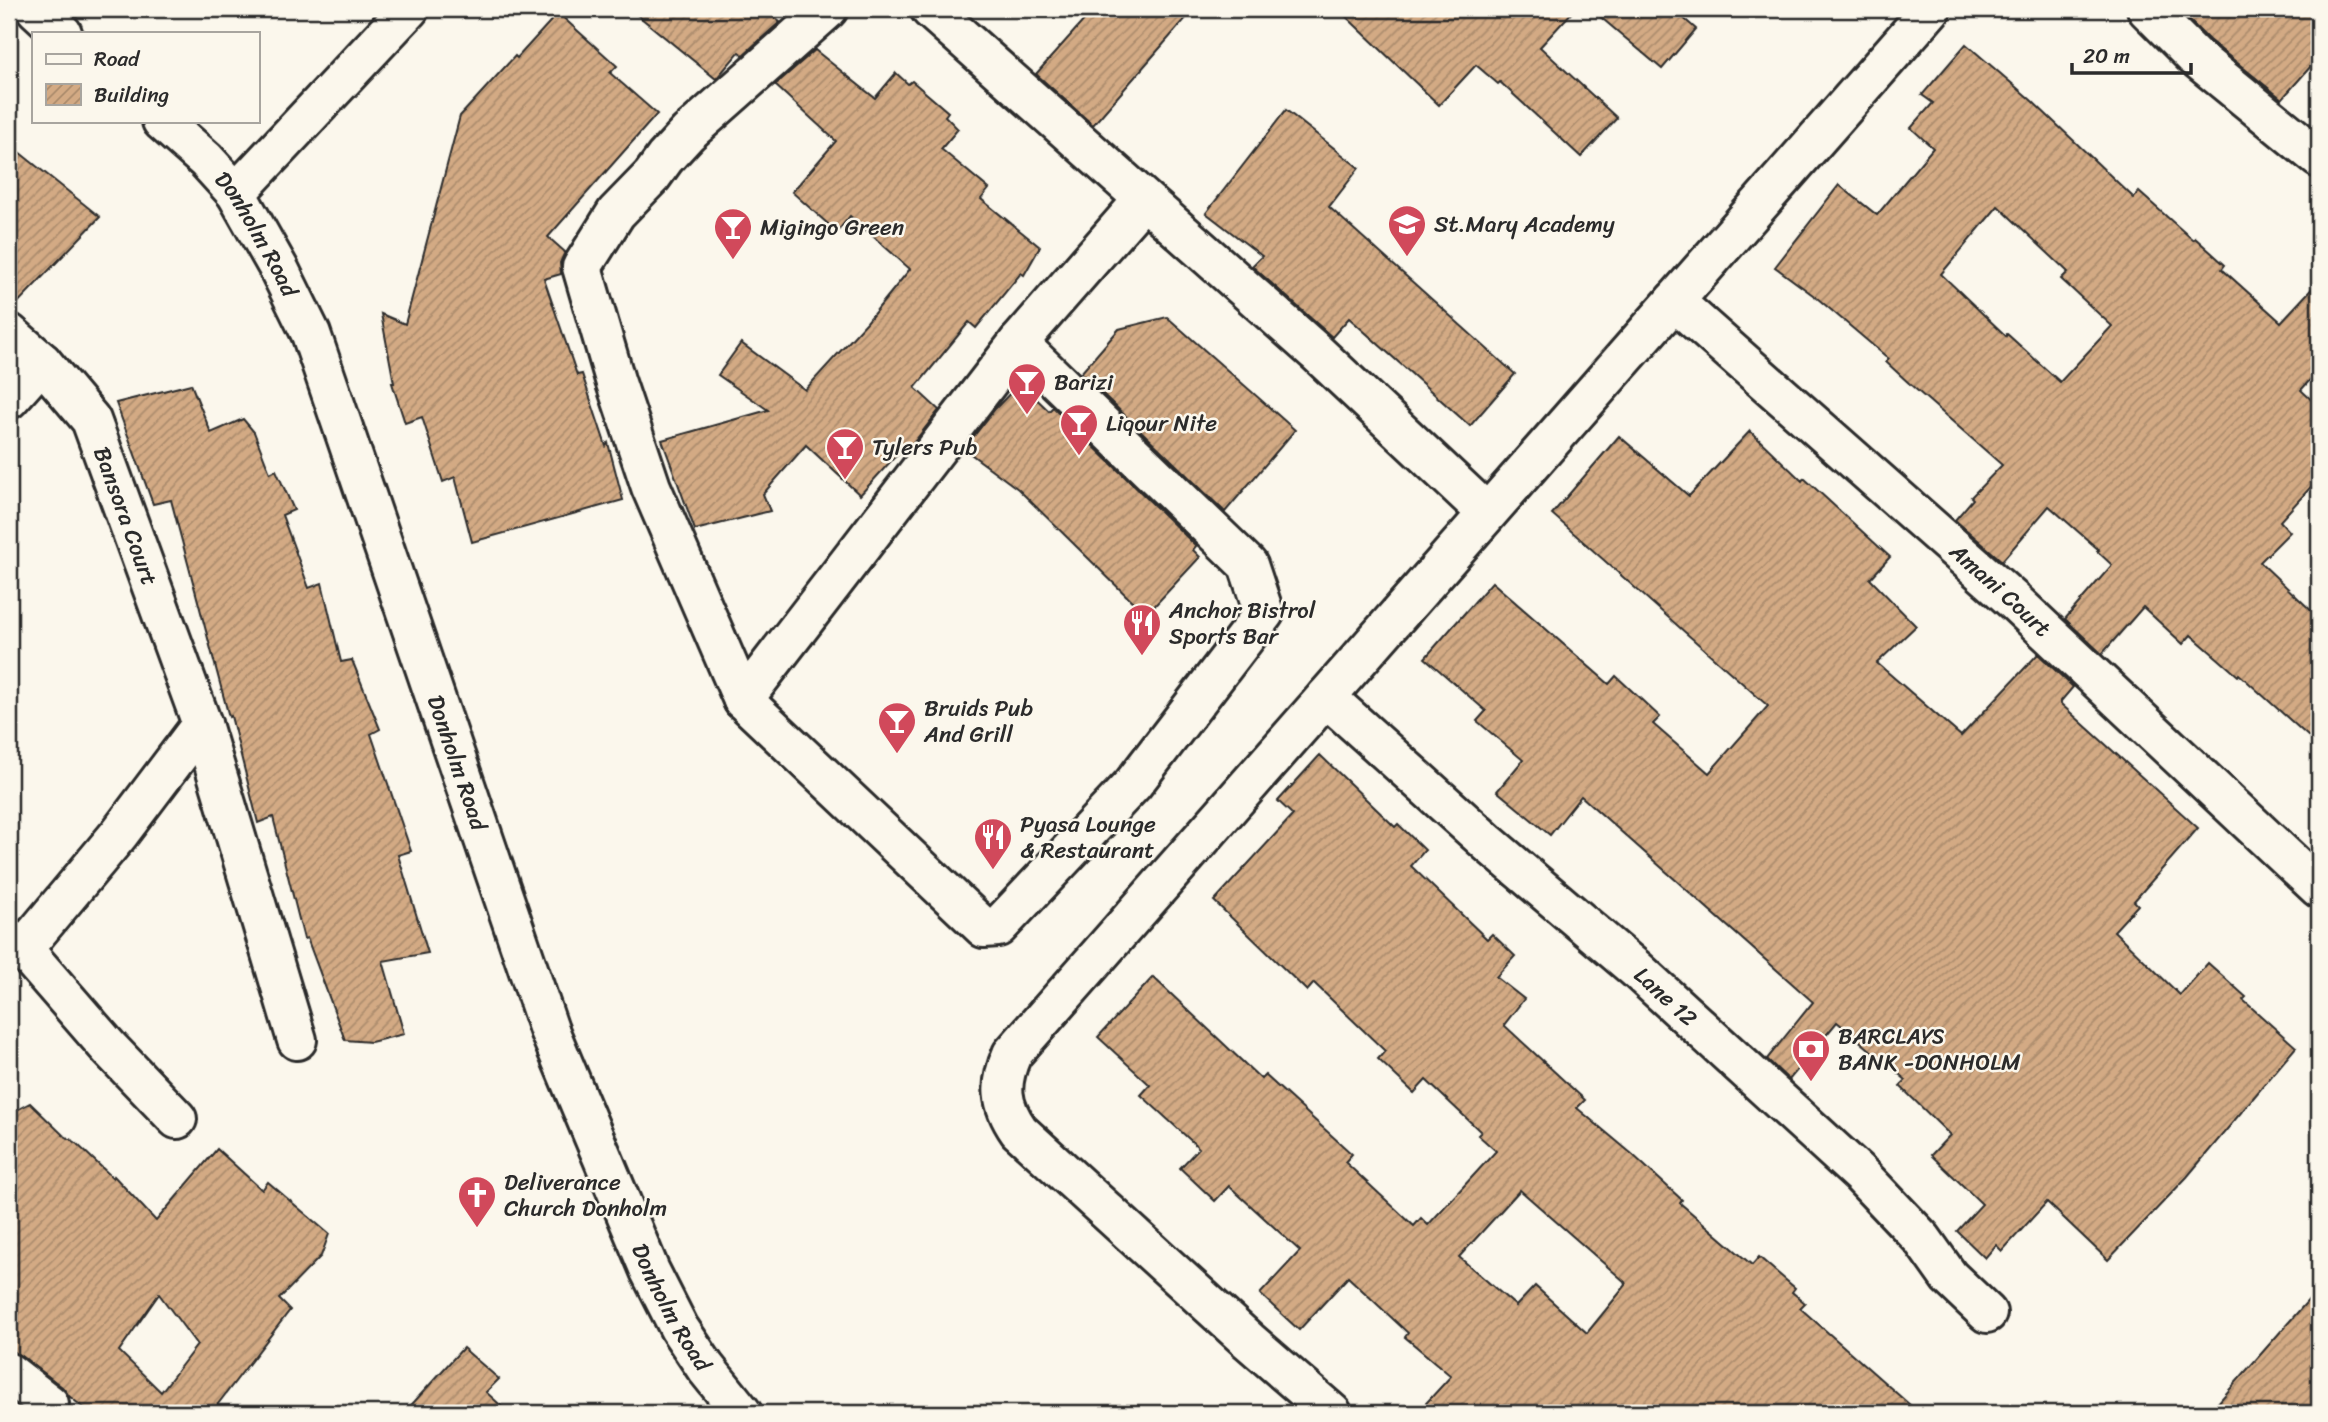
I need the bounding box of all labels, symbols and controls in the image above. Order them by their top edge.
legend [32,32,259,122]
scale bar [2072,32,2192,76]
text: 20 m [2083,37,2130,75]
text: Road [94,40,141,78]
text: Building [94,76,170,114]
street label: Donholm Road [204,161,311,305]
school or university icon: St.Mary Academy [1386,203,1428,258]
place label: St.Mary Academy [1434,204,1615,245]
bar icon: Migingo Green [712,206,754,261]
place label: Migingo Green [760,207,904,248]
bar icon: Barizi [1006,361,1048,416]
place label: Barizi [1054,362,1114,403]
bar icon: Liqour Nite [1058,402,1100,457]
place label: Liqour Nite [1106,403,1217,444]
bar icon: Tylers Pub [824,426,866,481]
place label: Tylers Pub [872,427,978,468]
street label: Bansora Court [82,441,170,591]
street label: Amani Court [1939,532,2061,647]
place label: Anchor Bistrol Sports Bar [1168,590,1316,657]
restaurant icon: Anchor Bistrol Sports Bar [1121,602,1163,657]
place label: Bruids Pub And Grill [923,688,1033,755]
street label: Donholm Road [415,689,500,838]
bar icon: Bruids Pub And Grill [876,700,918,755]
place label: Pyasa Lounge & Restaurant [1020,804,1156,871]
restaurant icon: Pyasa Lounge & Restaurant [972,816,1014,871]
street label: Lane 12 [1624,956,1708,1037]
place label: BARCLAYS BANK -DONHOLM [1838,1016,2021,1083]
bank icon: BARCLAYS BANK -DONHOLM [1790,1028,1832,1083]
place label: Deliverance Church Donholm [504,1162,667,1229]
church icon: Deliverance Church Donholm [456,1174,498,1229]
street label: Donholm Road [620,1237,724,1381]

